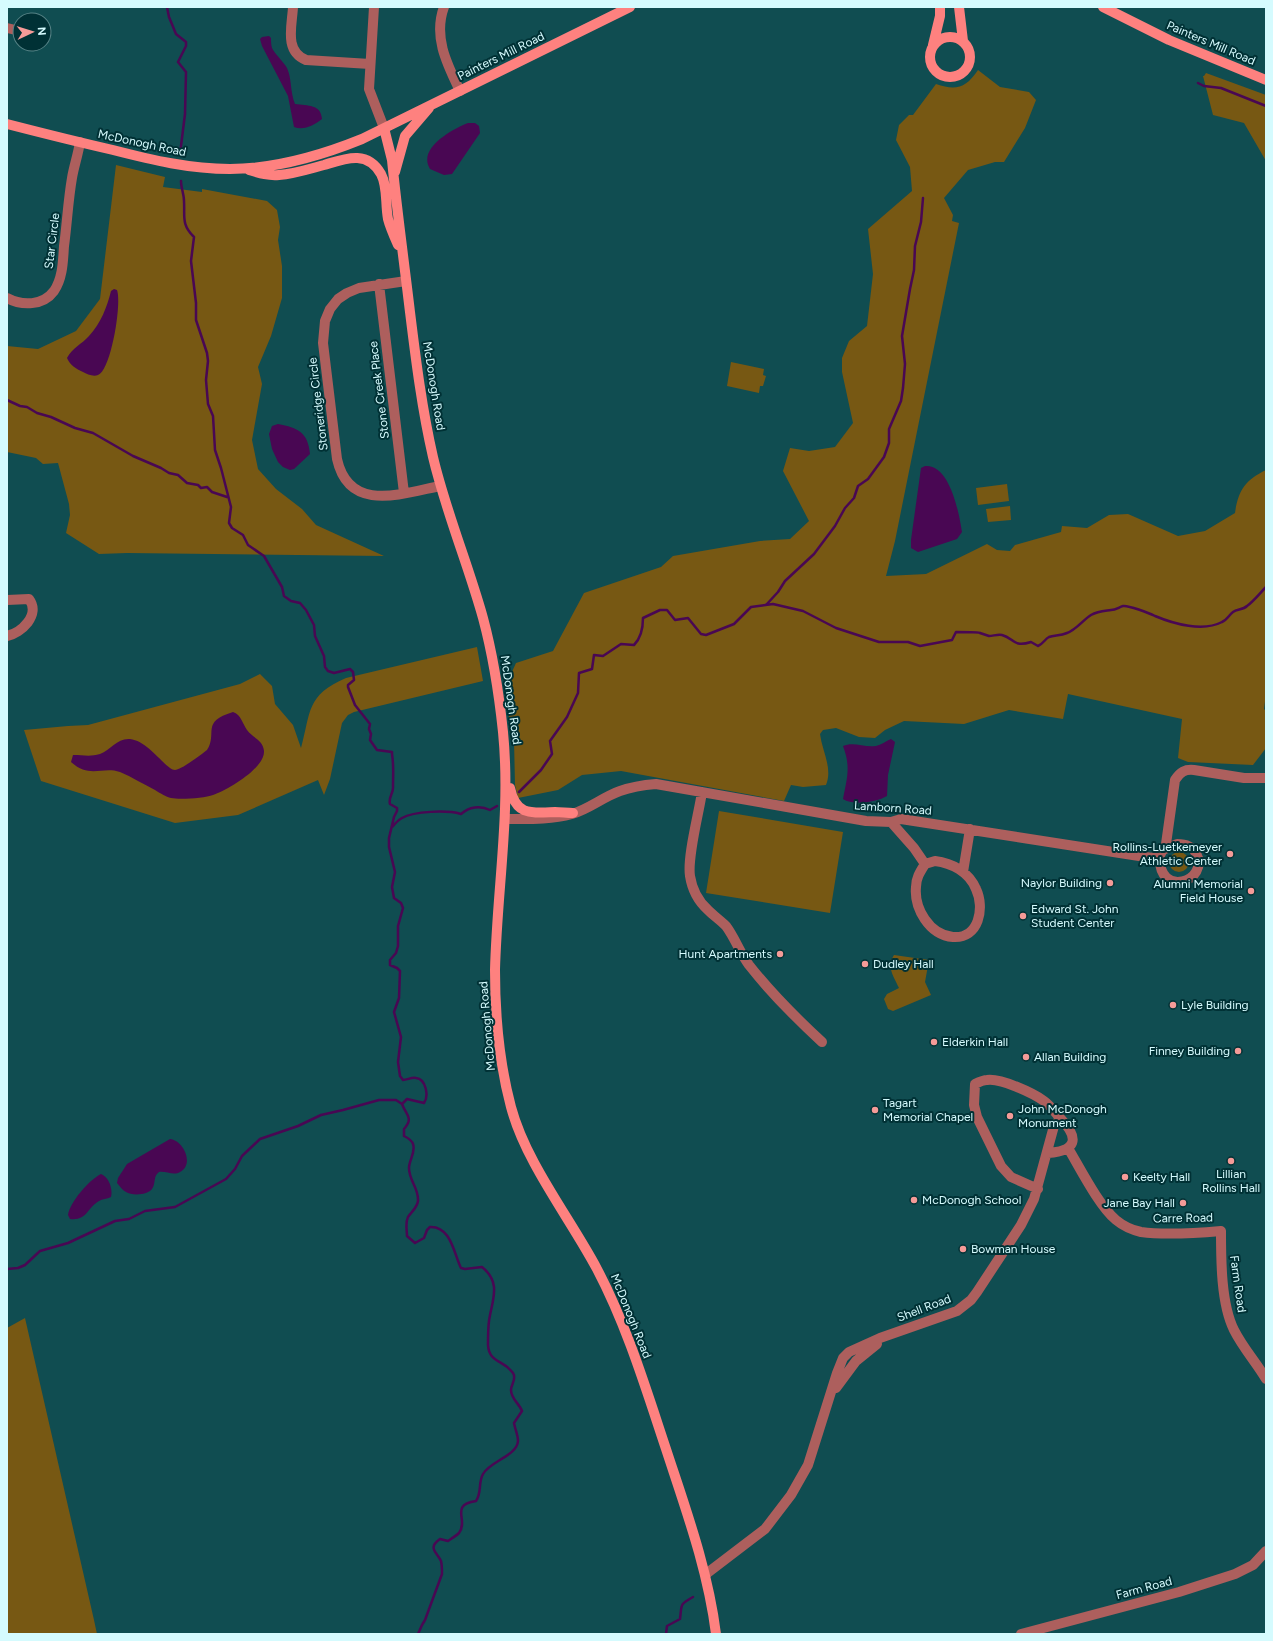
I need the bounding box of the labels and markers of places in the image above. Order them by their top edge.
place label: Rollins-Luetkemeyer Athletic Center [1113,840,1222,868]
marker: Rollins-Luetkemeyer Athletic Center [1225,849,1235,859]
place label: Naylor Building [1021,876,1102,890]
place label: Alumni Memorial Field House [1153,877,1243,905]
marker: Naylor Building [1105,878,1115,888]
marker: Alumni Memorial Field House [1246,886,1256,896]
place label: Edward St. John Student Center [1031,902,1119,930]
marker: Edward St. John Student Center [1018,911,1028,921]
place label: Hunt Apartments [679,947,772,961]
marker: Hunt Apartments [775,949,785,959]
place label: Dudley Hall [873,957,934,971]
marker: Dudley Hall [860,959,870,969]
place label: Lyle Building [1181,998,1249,1012]
marker: Lyle Building [1168,1000,1178,1010]
place label: Elderkin Hall [942,1035,1008,1049]
marker: Elderkin Hall [929,1037,939,1047]
place label: Finney Building [1149,1044,1230,1058]
marker: Finney Building [1233,1046,1243,1056]
place label: Allan Building [1034,1050,1106,1064]
marker: Allan Building [1021,1052,1031,1062]
place label: Tagart Memorial Chapel [883,1096,973,1124]
place label: John McDonogh Monument [1018,1102,1107,1130]
marker: Tagart Memorial Chapel [870,1105,880,1115]
marker: John McDonogh Monument [1005,1111,1015,1121]
marker: Lillian Rollins Hall [1226,1156,1236,1166]
place label: Lillian Rollins Hall [1202,1167,1260,1195]
place label: Keelty Hall [1133,1170,1190,1184]
marker: Keelty Hall [1120,1172,1130,1182]
place label: McDonogh School [922,1193,1021,1207]
marker: McDonogh School [909,1195,919,1205]
place label: Jane Bay Hall [1103,1196,1175,1210]
marker: Jane Bay Hall [1178,1198,1188,1208]
place label: Bowman House [971,1242,1056,1256]
marker: Bowman House [958,1244,968,1254]

